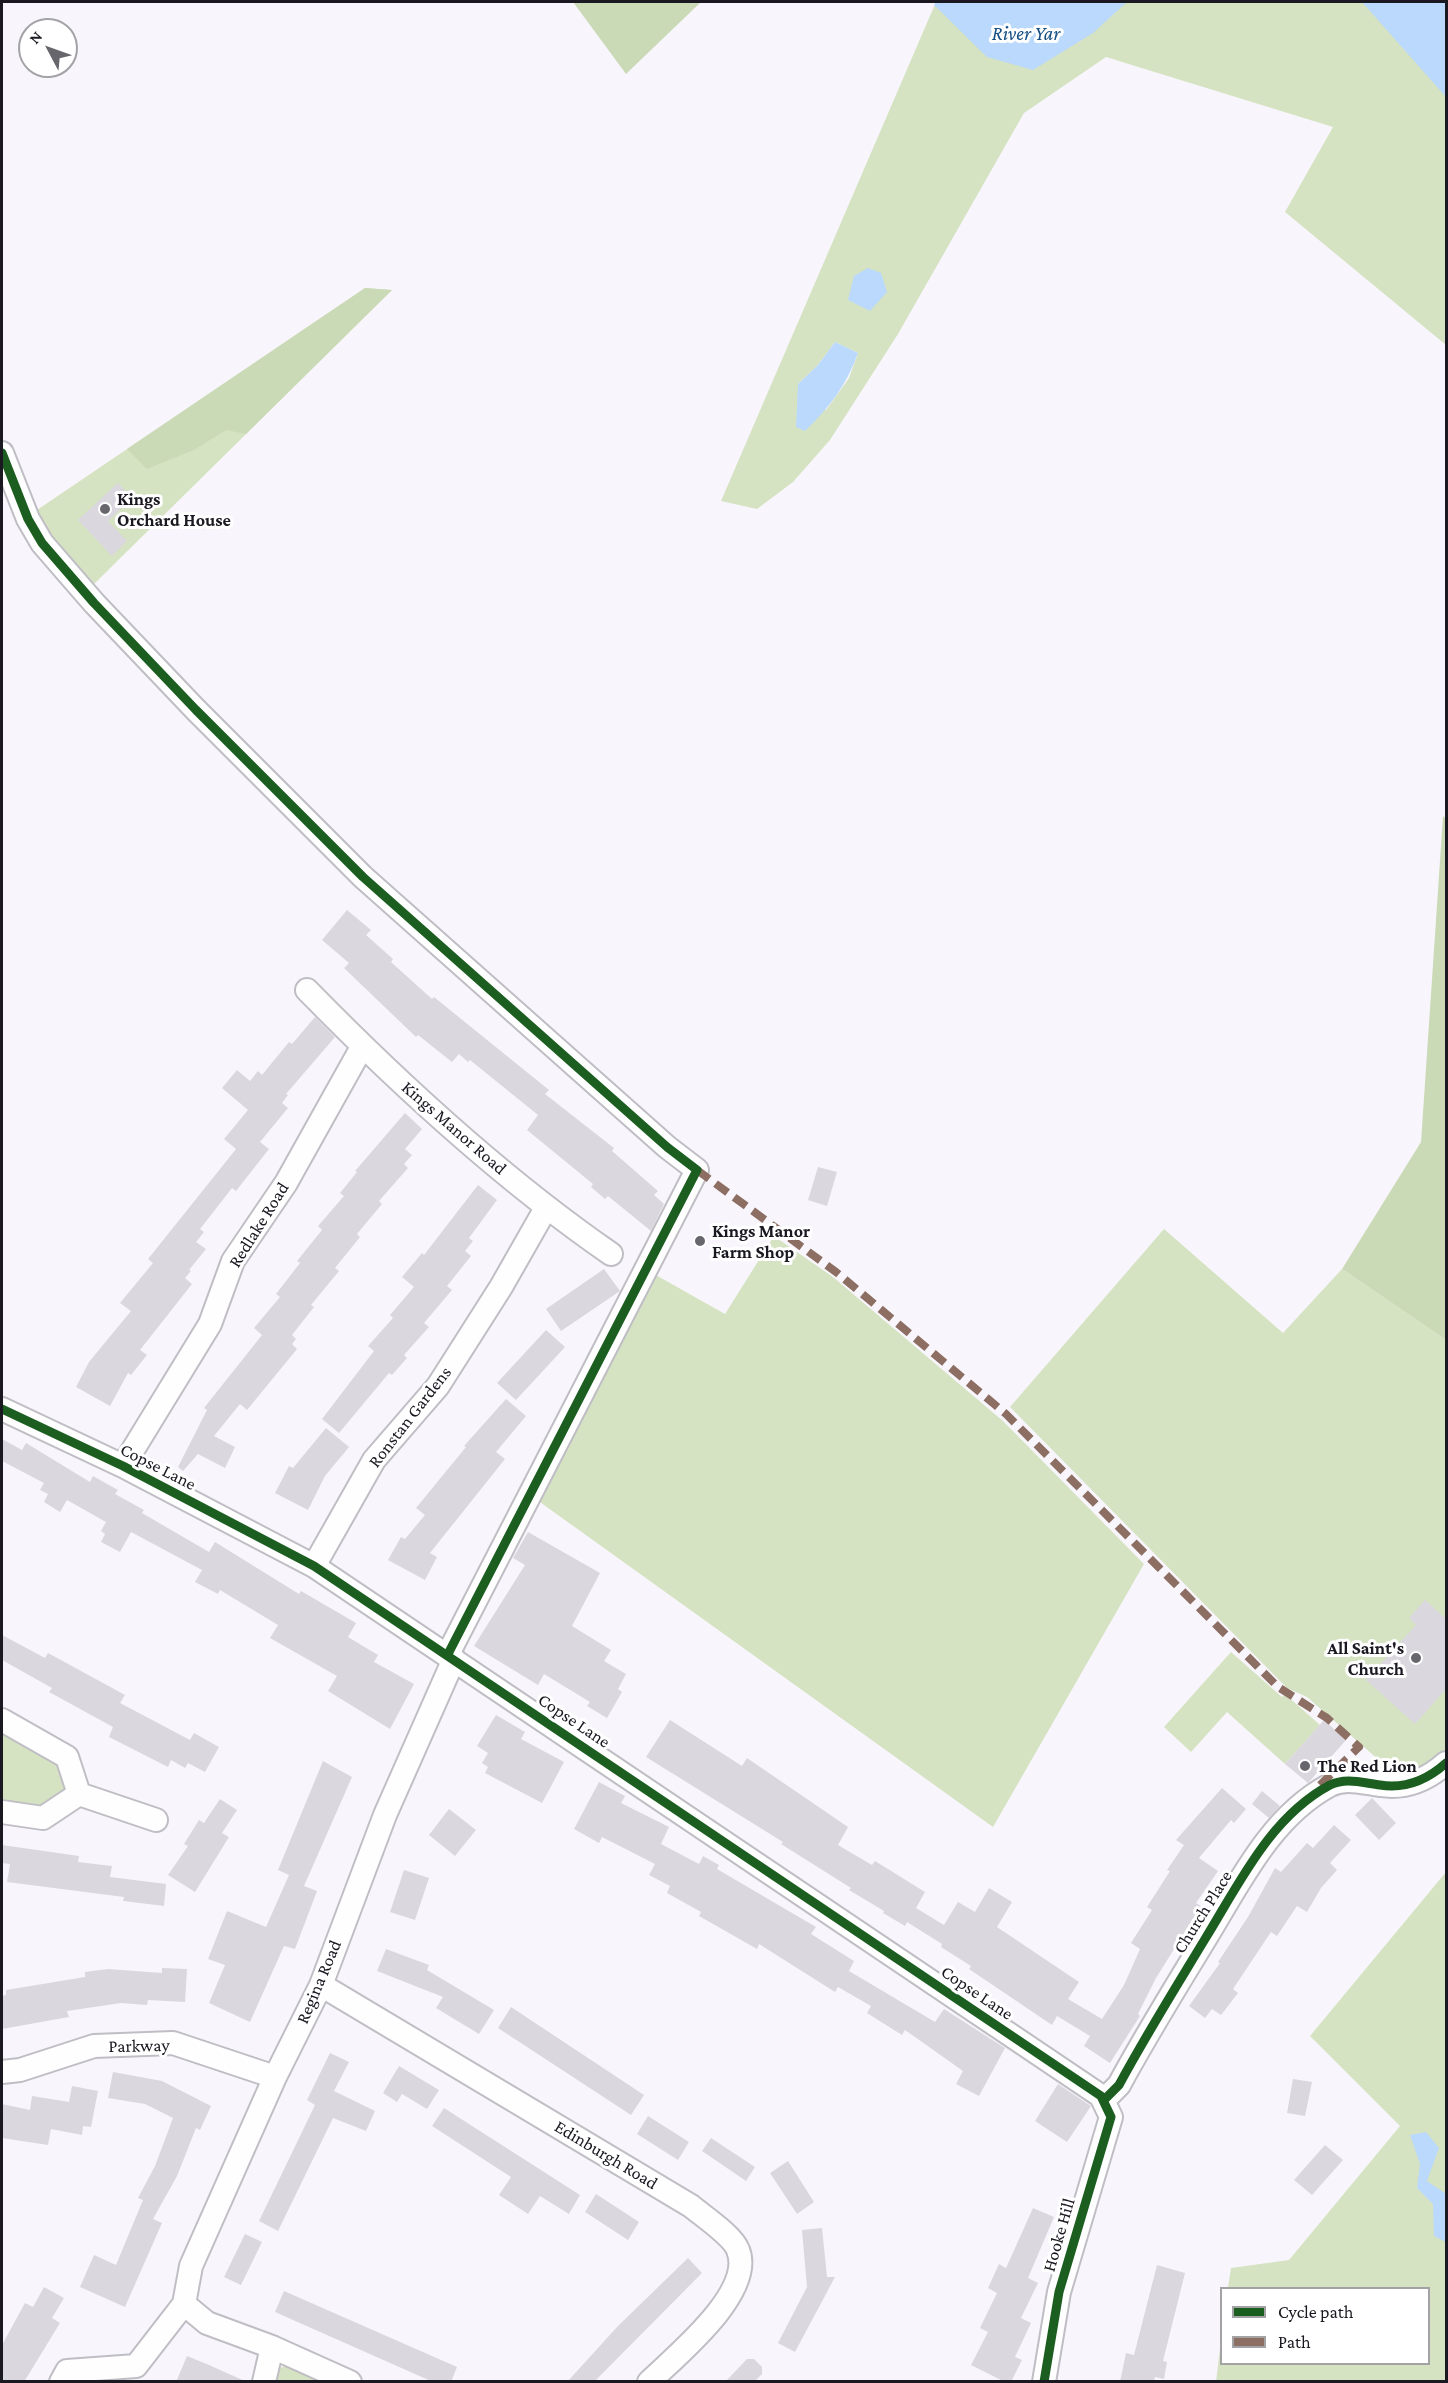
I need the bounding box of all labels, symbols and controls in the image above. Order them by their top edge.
north arrow [18,18,78,78]
water label: River Yar [992,22,1060,46]
text: N [26,27,46,47]
place label: Kings Orchard House [117,488,231,530]
marker: Kings Orchard House [98,502,112,516]
street label: Kings Manor Road [397,1077,511,1179]
street label: Redlake Road [224,1178,294,1272]
place label: Kings Manor Farm Shop [712,1220,810,1262]
marker: Kings Manor Farm Shop [693,1234,707,1248]
street label: Ronstan Gardens [364,1362,456,1472]
street label: Copse Lane [117,1439,199,1495]
place label: All Saint's Church [1327,1637,1404,1680]
marker: All Saint's Church [1409,1651,1423,1665]
street label: Copse Lane [534,1689,614,1753]
place label: The Red Lion [1317,1755,1417,1777]
marker: The Red Lion [1298,1759,1312,1773]
street label: Church Place [1169,1867,1237,1957]
street label: Regina Road [292,1937,346,2027]
street label: Copse Lane [937,1961,1017,2025]
street label: Parkway [108,2035,170,2057]
street label: Edinburgh Road [550,2116,662,2194]
street label: Hooke Hill [1038,2196,1080,2274]
legend [1220,2287,1430,2365]
text: Cycle path [1278,2302,1353,2322]
text: Path [1278,2332,1311,2352]

